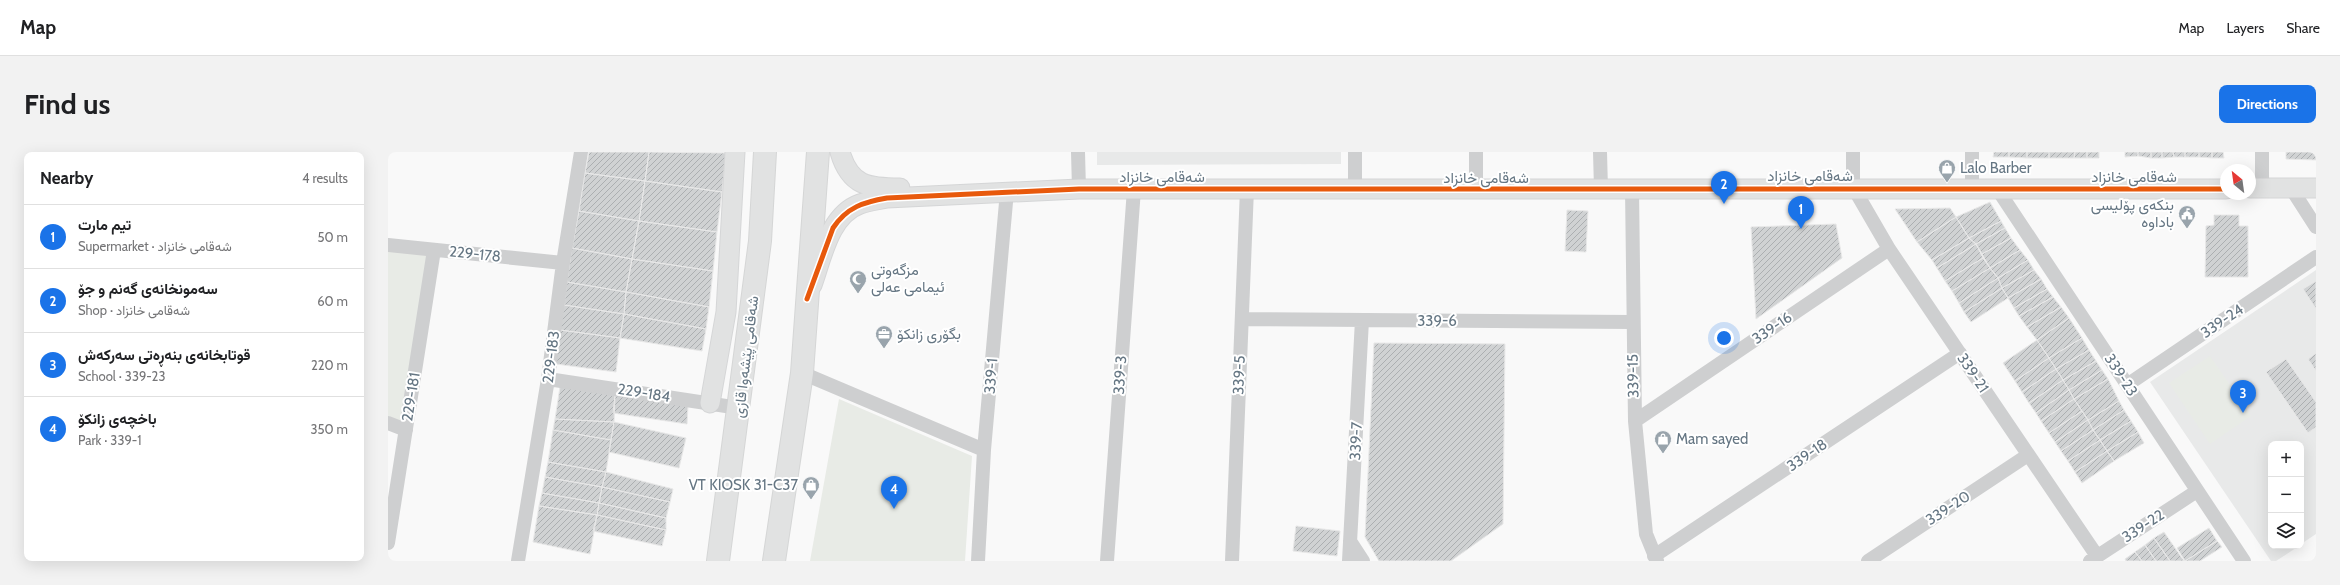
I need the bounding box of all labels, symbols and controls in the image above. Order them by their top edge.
text: Map [20,16,56,39]
text: Map [2179,19,2204,37]
text: Layers [2226,19,2264,37]
text: Share [2286,19,2320,37]
button: Directions [2219,85,2316,123]
text: Find us [24,87,110,121]
shop icon: Lalo Barber [1937,158,1957,183]
place label: Lalo Barber [1960,159,2032,177]
north arrow [2220,164,2256,200]
street label: شەقامی خانزاد [1767,167,1853,186]
text: Nearby [40,168,93,188]
street label: شەقامی خانزاد [1119,168,1205,187]
street label: شەقامی خانزاد [2091,168,2177,187]
street label: شەقامی خانزاد [1443,169,1529,188]
text: 4 results [302,170,348,186]
pin: 2 [1711,171,1737,204]
pin: 1 [1788,196,1814,229]
place label: بنکەی پۆلیسی باداوە [2091,196,2174,231]
public building icon: بنکەی پۆلیسی باداوە [2177,204,2197,229]
text: تيم مارت [78,216,131,234]
text: 1 [51,229,55,245]
text: 50 m [318,229,348,245]
text: Supermarket · شەقامی خانزاد [78,238,232,254]
street label: 229-178 [448,242,502,266]
place label: مزگەوتی ئیمامی عەلی [871,261,945,297]
mosque icon: مزگەوتی ئیمامی عەلی [848,269,868,294]
text: سەمونخانەی گەنم و جۆ [78,280,218,298]
text: 2 [50,293,56,309]
text: 60 m [317,293,348,309]
street label: شەقامی پێشەوا قازی [730,295,763,419]
street label: 339-24 [2197,300,2247,342]
text: Shop · شەقامی خانزاد [78,302,190,318]
street label: 339-16 [1749,308,1795,348]
street label: 339-6 [1417,312,1457,330]
office icon: بگۆری زانكۆ [874,324,894,349]
place label: بگۆری زانكۆ [897,325,961,344]
your location [1714,328,1734,348]
street label: 229-183 [539,330,563,384]
text: قوتابخانەی بنەڕەتی سەرکەش [78,346,251,364]
street label: 339-21 [1953,350,1993,396]
street label: 339-23 [2101,350,2141,400]
street label: 339-15 [1624,354,1642,398]
street label: 339-3 [1110,355,1130,395]
street label: 339-5 [1229,355,1249,395]
text: 3 [49,357,57,373]
text: 220 m [311,357,348,373]
street label: 339-1 [980,357,1002,395]
text: School · 339-23 [78,368,165,384]
street label: 229-181 [398,371,424,423]
street label: 229-184 [616,380,672,406]
pin: 3 [2230,380,2256,413]
text: باخچەی زانکۆ [78,410,156,428]
text: 4 [49,421,57,437]
text: 350 m [311,421,348,437]
street label: 339-7 [1346,421,1366,461]
shop icon: Mam sayed [1653,429,1673,454]
place label: Mam sayed [1676,430,1748,448]
text: Park · 339-1 [78,432,141,448]
street label: 339-18 [1783,435,1831,475]
map controls [2268,441,2304,549]
button: + [2268,441,2304,477]
shop icon: VT KIOSK 31-C37 [801,475,821,500]
place label: VT KIOSK 31-C37 [689,476,798,494]
pin: 4 [881,476,907,509]
button: − [2268,477,2304,513]
street label: 339-20 [1922,487,1974,529]
street label: 339-22 [2119,506,2168,546]
button: layers [2268,513,2304,549]

